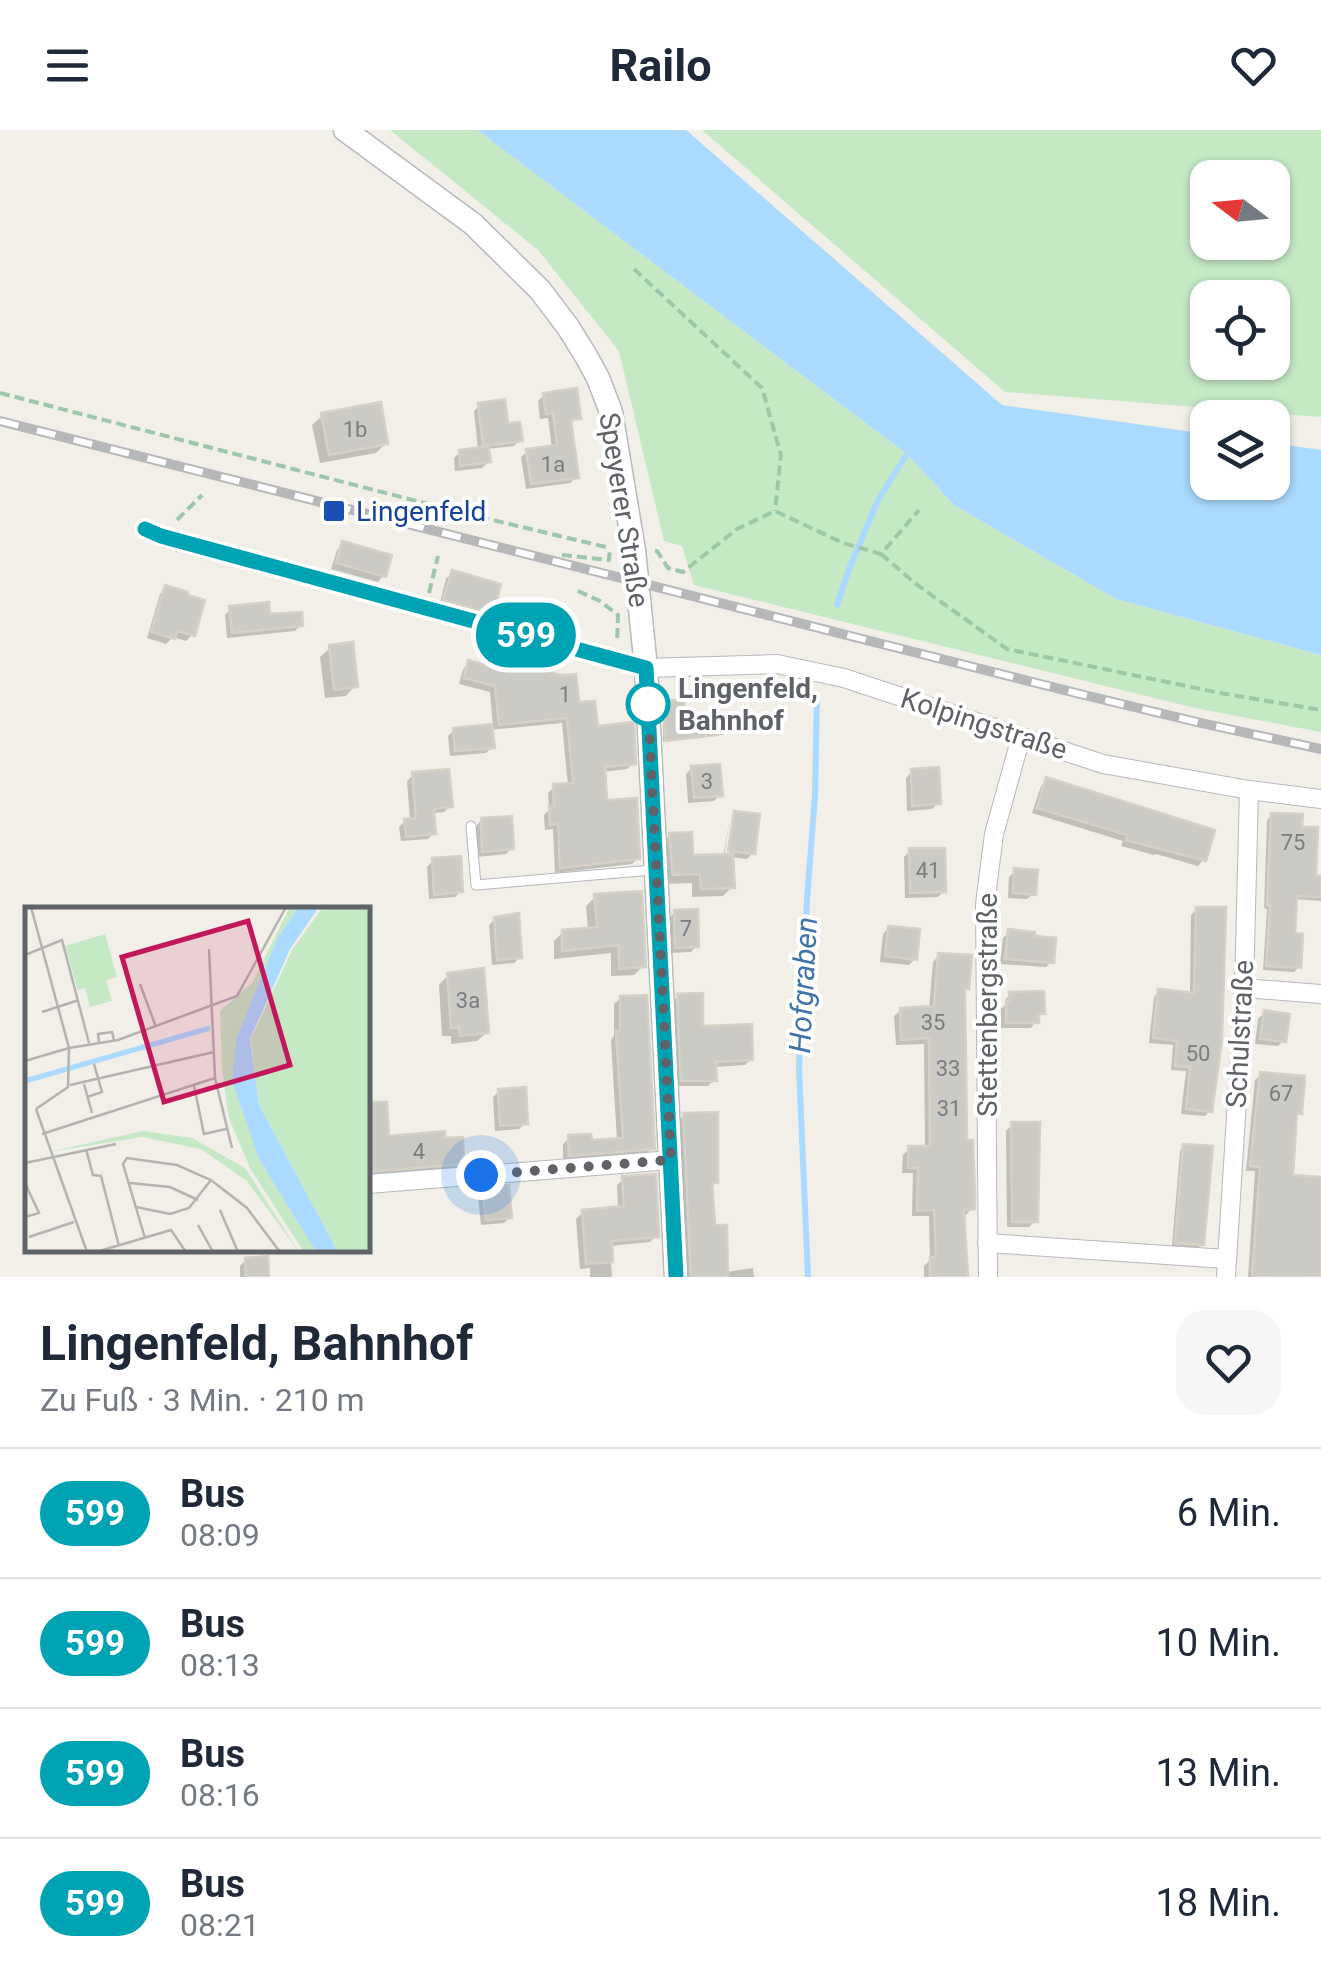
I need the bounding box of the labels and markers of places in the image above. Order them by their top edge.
place label: Lingenfeld [356,495,486,528]
marker: Lingenfeld [321,498,347,524]
place label: Lingenfeld, Bahnhof [678,672,818,737]
marker: Lingenfeld, Bahnhof [627,683,669,725]

